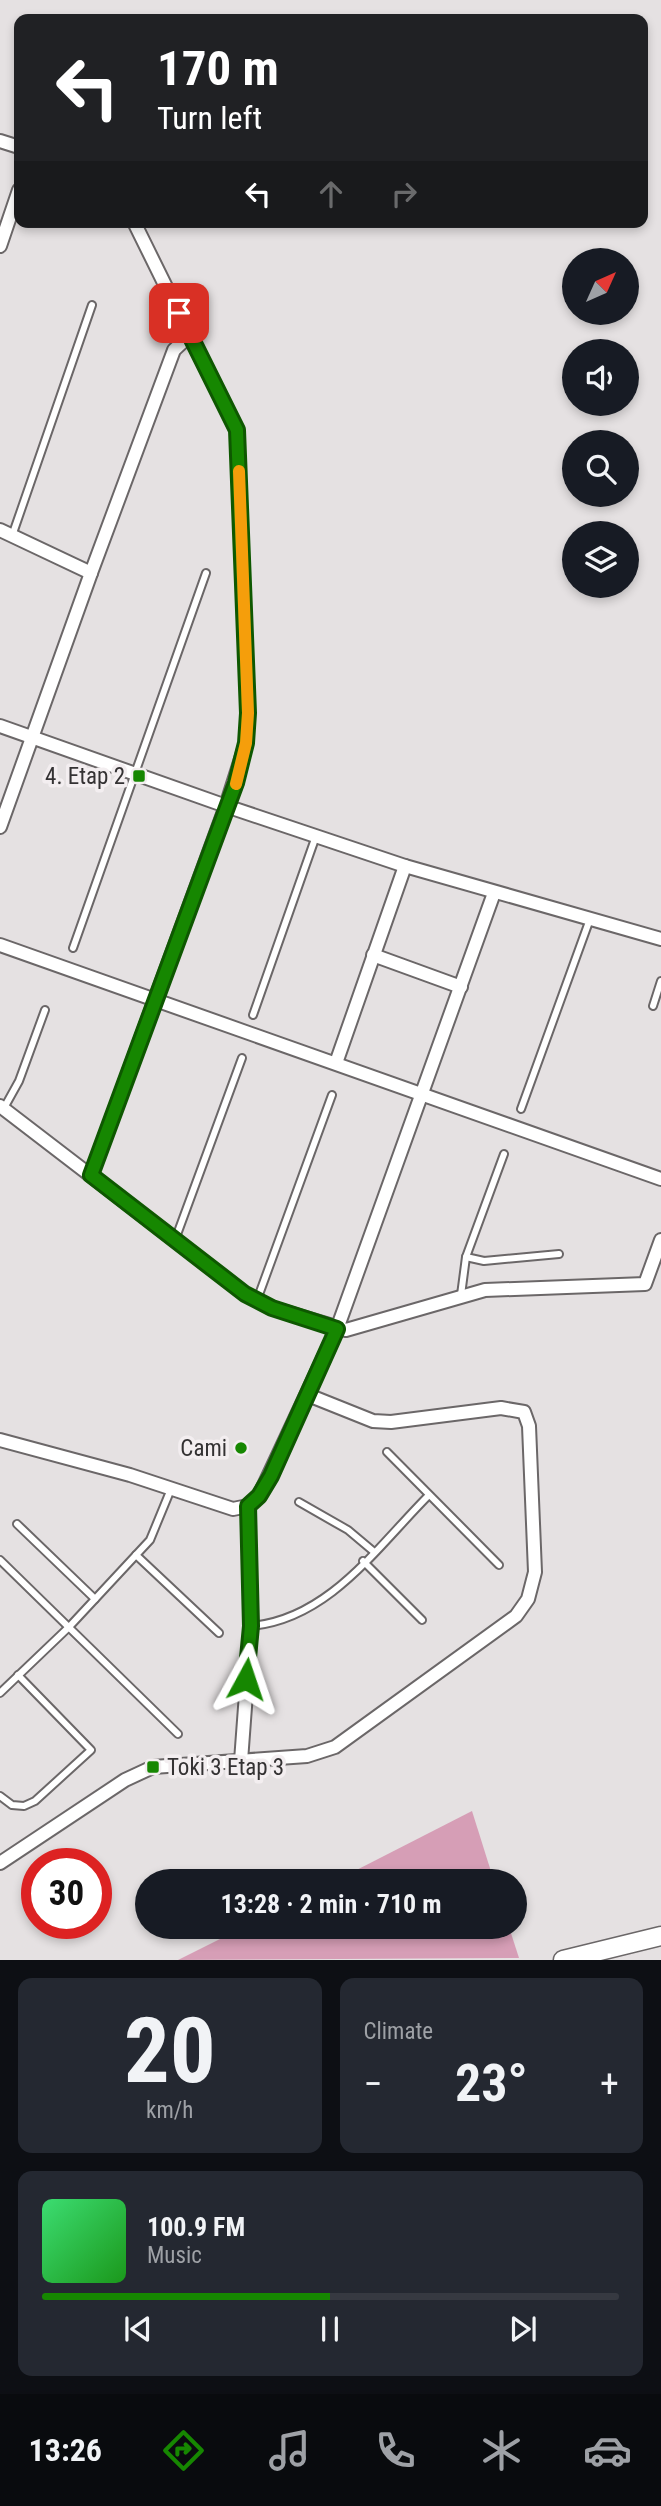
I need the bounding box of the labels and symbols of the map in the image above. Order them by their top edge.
north arrow [562,248,639,326]
pin [149,283,209,343]
place label: 4. Etap 2 [45,763,125,790]
marker: 4. Etap 2 [131,768,147,784]
place label: Cami [180,1435,227,1462]
marker: Cami [233,1440,249,1456]
position arrow [209,1642,283,1716]
place label: Toki 3 Etap 3 [167,1754,284,1781]
marker: Toki 3 Etap 3 [145,1759,161,1775]
speed limit sign: 30 [21,1848,112,1939]

